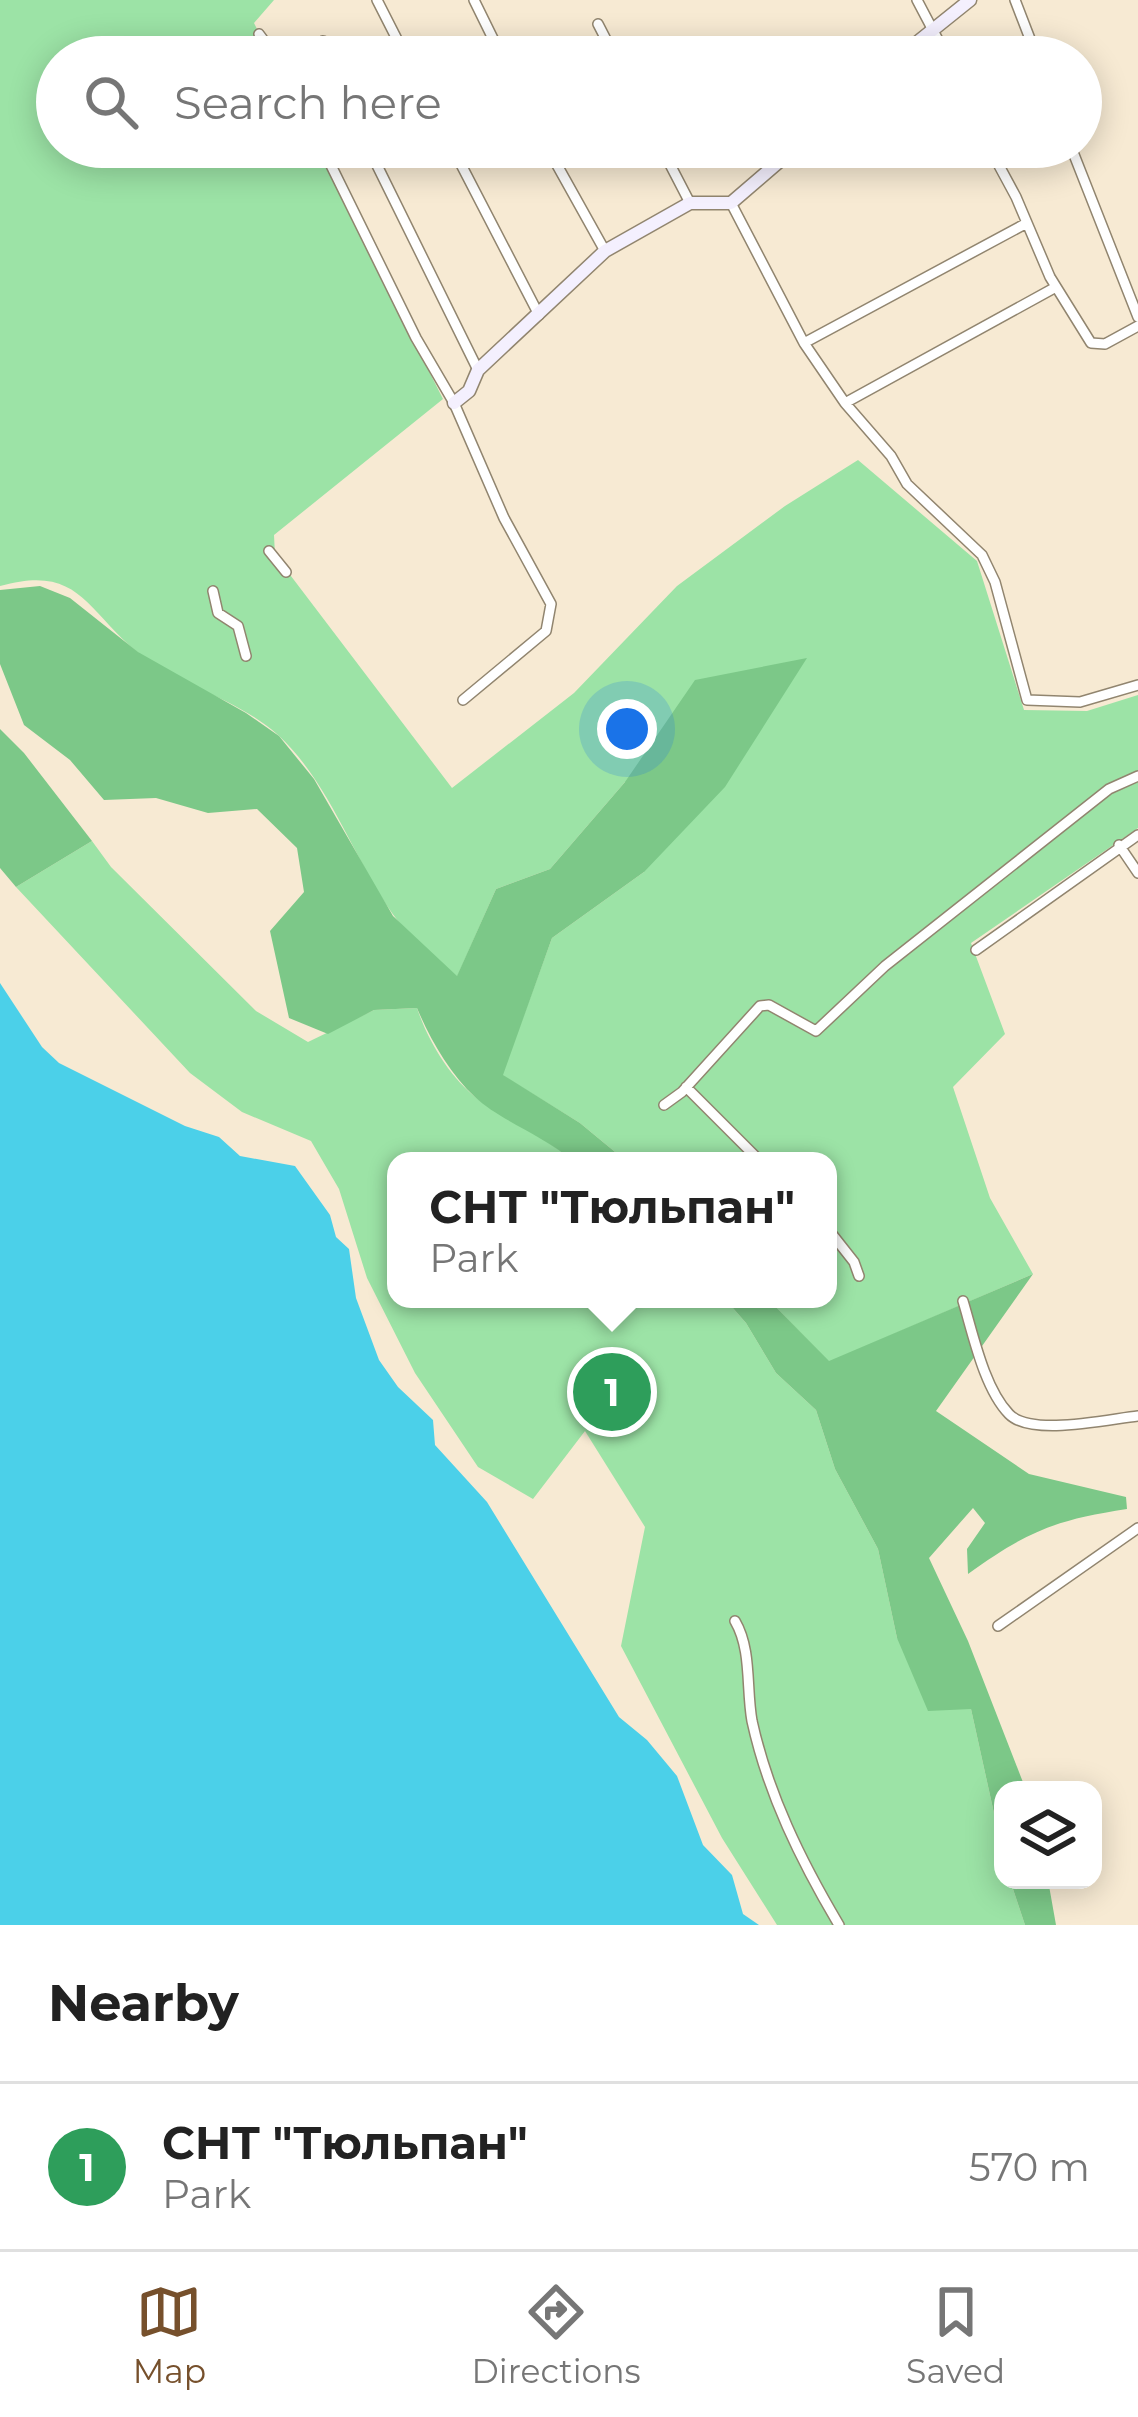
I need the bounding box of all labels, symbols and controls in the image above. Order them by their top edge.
search box [36,36,1102,168]
icon: search [78,69,144,135]
text: Search here [174,75,442,130]
your location [597,699,657,759]
popup [387,1152,837,1308]
text: СНТ "Тюльпан" [429,1179,795,1234]
text: Park [429,1234,518,1282]
pin: 1 [573,1347,651,1437]
map controls [994,1781,1102,1889]
button: layers [994,1781,1102,1889]
text: Nearby [48,1972,239,2034]
text: СНТ "Тюльпан" [162,2115,528,2170]
text: 1 [79,2143,95,2191]
text: 570 m [969,2143,1090,2191]
text: Park [162,2170,251,2218]
tab: Map [133,2279,206,2391]
tab: Directions [472,2279,641,2391]
tab: Saved [906,2279,1005,2391]

